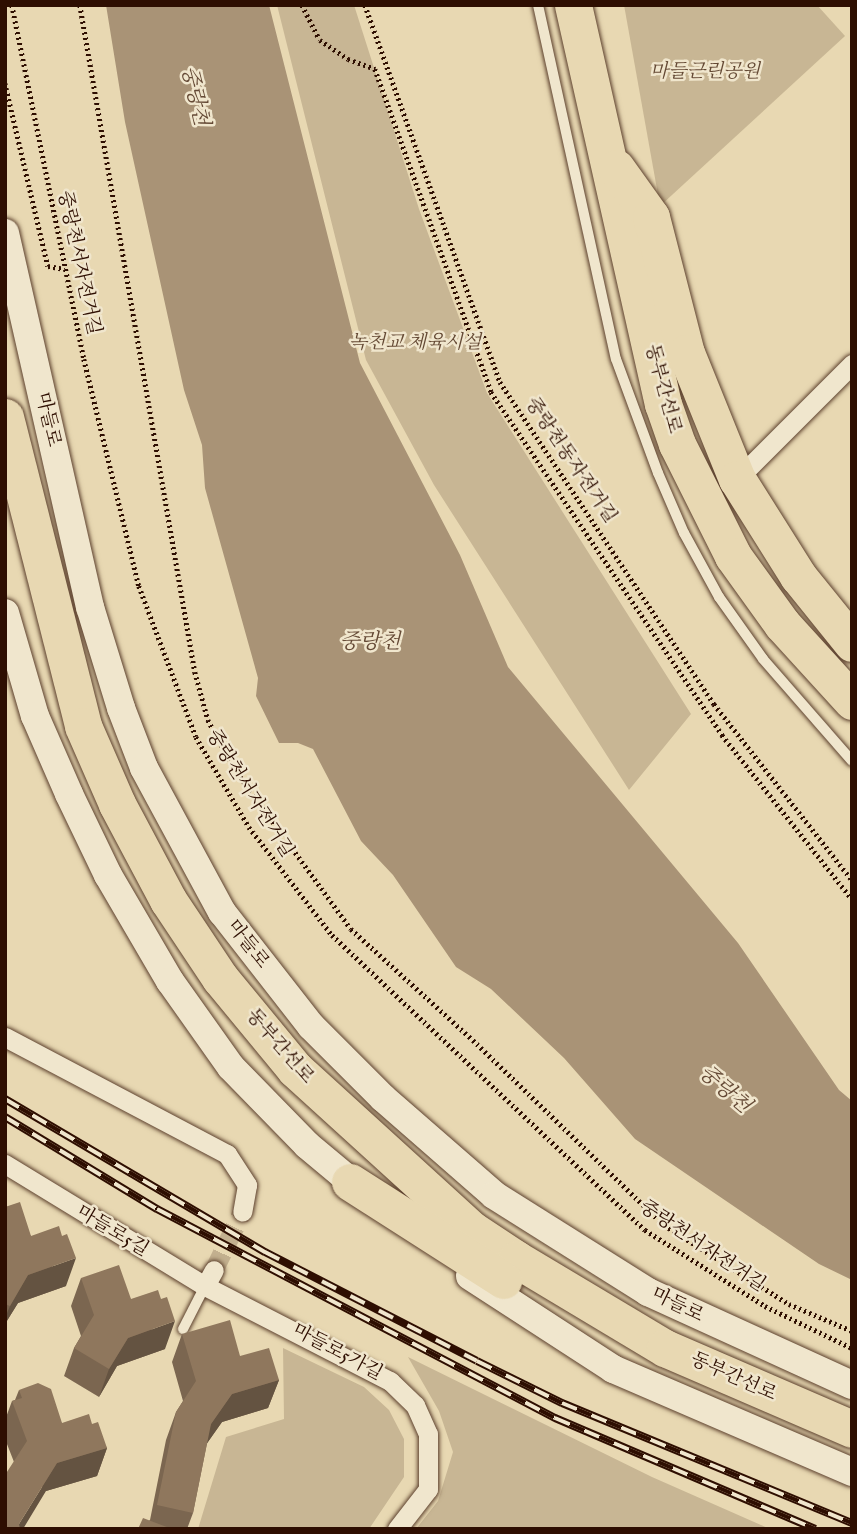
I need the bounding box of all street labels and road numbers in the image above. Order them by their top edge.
street label: 중랑천서자전거길 [52,189,104,337]
street label: 동부간선로 [639,342,685,436]
street label: 마들로 [30,391,64,449]
street label: 중랑천동자전거길 [519,394,621,528]
street label: 중랑천서자전거길 [200,726,298,862]
street label: 마들로 [221,916,273,974]
street label: 동부간선로 [240,1005,318,1089]
street label: 중랑천서자전거길 [635,1196,769,1298]
street label: 마들로5길 [72,1202,152,1262]
street label: 마들로 [647,1284,707,1328]
street label: 마들로5가길 [288,1320,386,1386]
street label: 동부간선로 [686,1349,780,1407]

